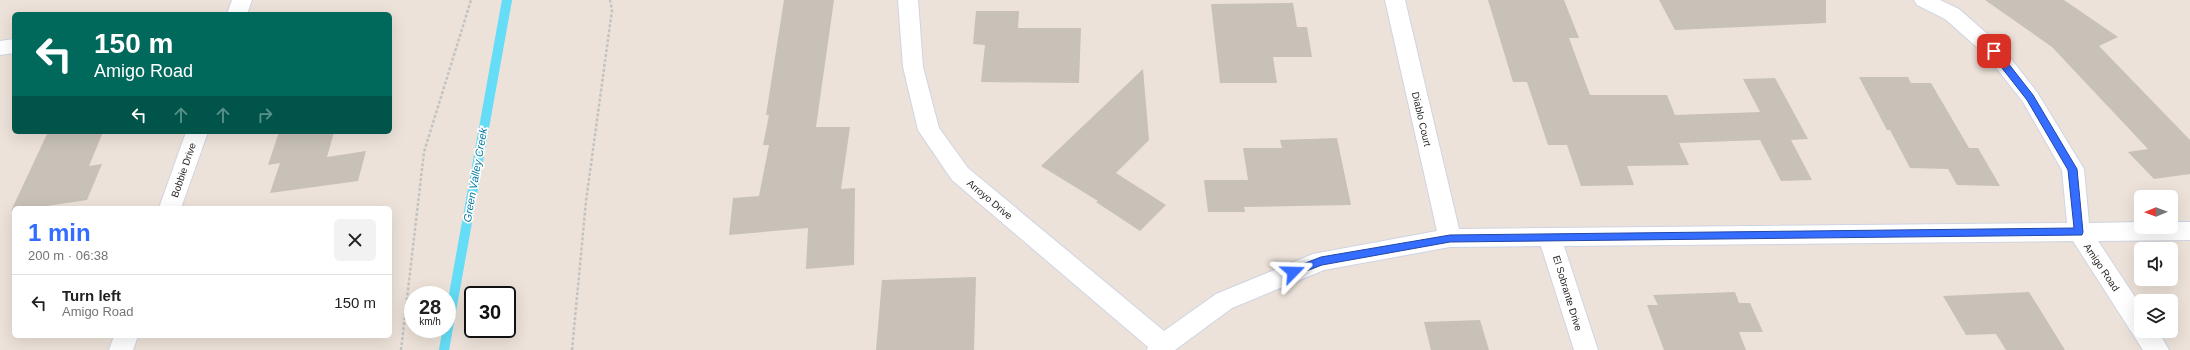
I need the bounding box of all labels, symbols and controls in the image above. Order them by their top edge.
icon: left [28,28,80,80]
text: 150 m [94,28,173,59]
pin [1977,34,2011,68]
icon: arrive [1983,40,2005,62]
text: Amigo Road [94,61,193,81]
street label: Diablo Court [1410,91,1433,148]
icon: left [128,104,150,126]
icon: ahead [170,104,192,126]
icon: ahead [212,104,234,126]
icon: right [254,104,276,126]
water label: Green Valley Creek [461,126,489,223]
street label: Bobbie Drive [169,141,198,199]
street label: Arroyo Drive [965,177,1015,222]
north arrow [2134,190,2178,234]
map controls [2134,190,2178,338]
text: 1 min [28,219,91,246]
button: close [334,219,376,261]
street label: Amigo Road [2082,241,2122,293]
button: sound [2134,242,2178,286]
text: 200 m · 06:38 [28,248,108,263]
position arrow [1272,251,1314,293]
street label: El Sobrante Drive [1551,254,1584,333]
speed limit sign: 30 [464,286,516,338]
text: Turn left [62,287,121,304]
icon: left [28,292,50,314]
text: 150 m [334,294,376,311]
button: layers [2134,294,2178,338]
text: 28 [419,296,441,318]
text: Amigo Road [62,304,134,319]
text: km/h [419,316,441,327]

